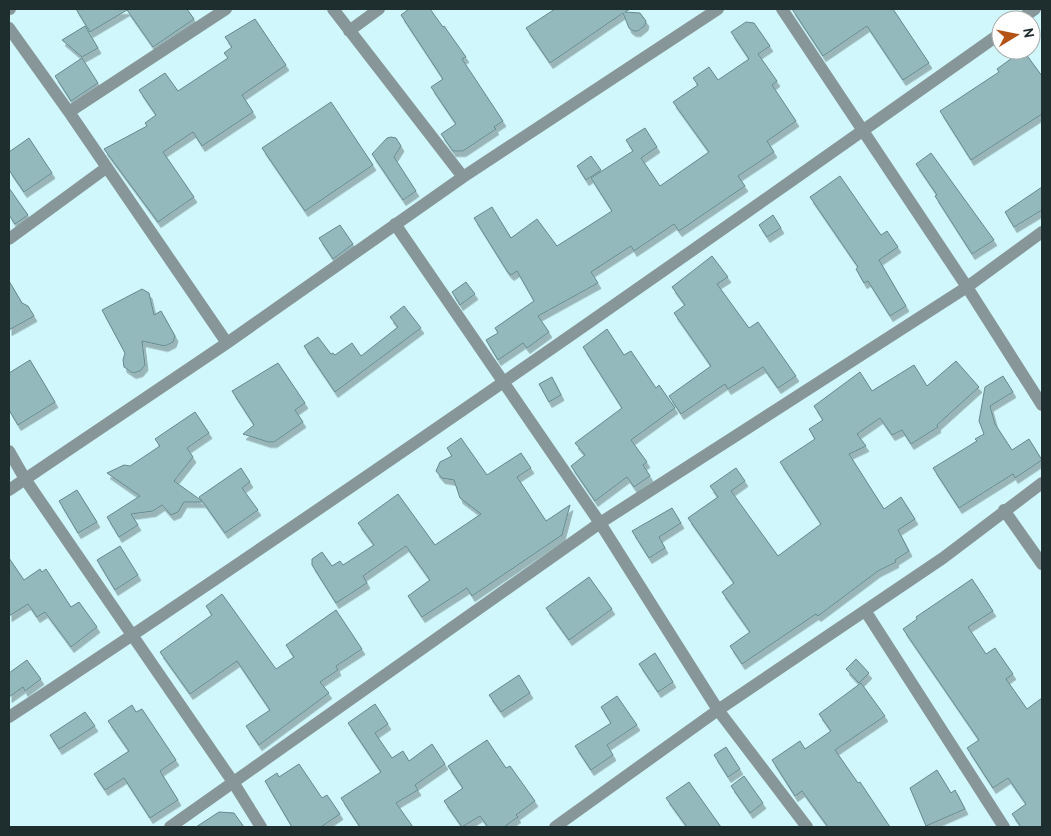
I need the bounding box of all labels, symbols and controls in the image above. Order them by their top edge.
north arrow [991,10,1041,60]
text: N [1018,27,1037,39]

